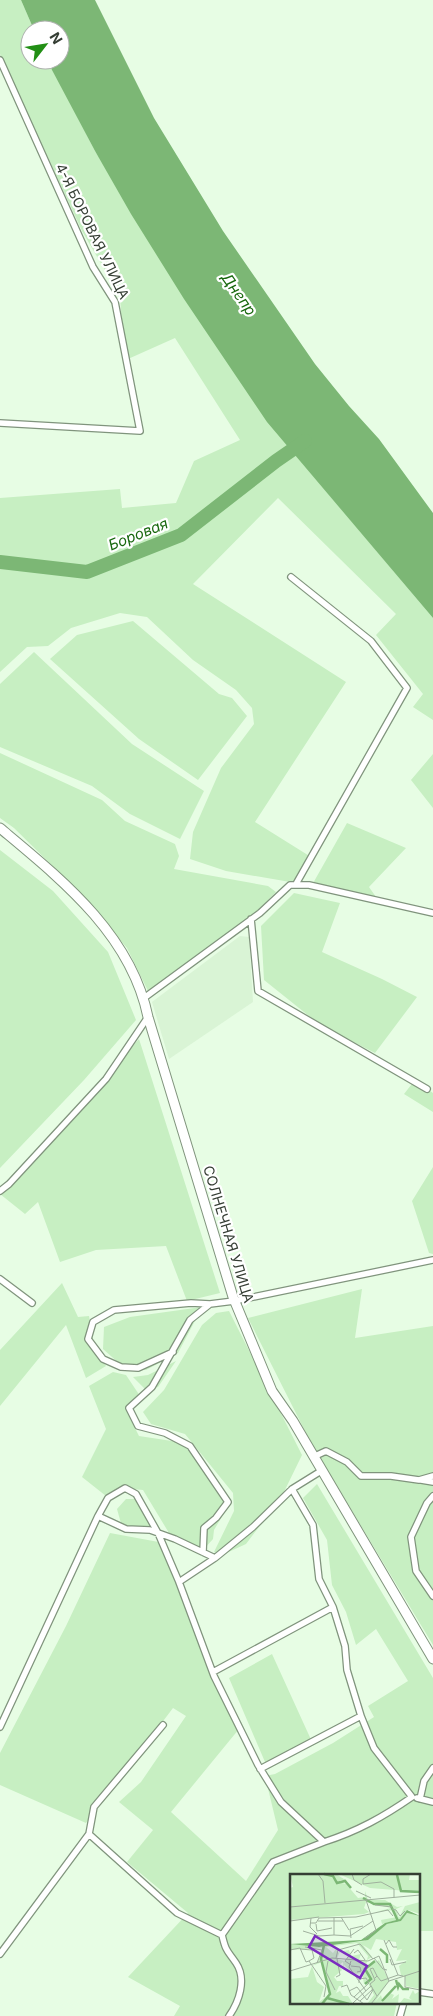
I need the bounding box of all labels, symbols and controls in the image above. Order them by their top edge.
north arrow [20,20,70,70]
text: N [47,29,67,47]
street label: 4-Я БОРОВАЯ УЛИЦА [53,160,133,302]
water label: Днепр [217,268,261,319]
water label: Боровая [105,513,171,555]
street label: СОЛНЕЧНАЯ УЛИЦА [200,1163,258,1305]
inset map [290,1874,420,2004]

